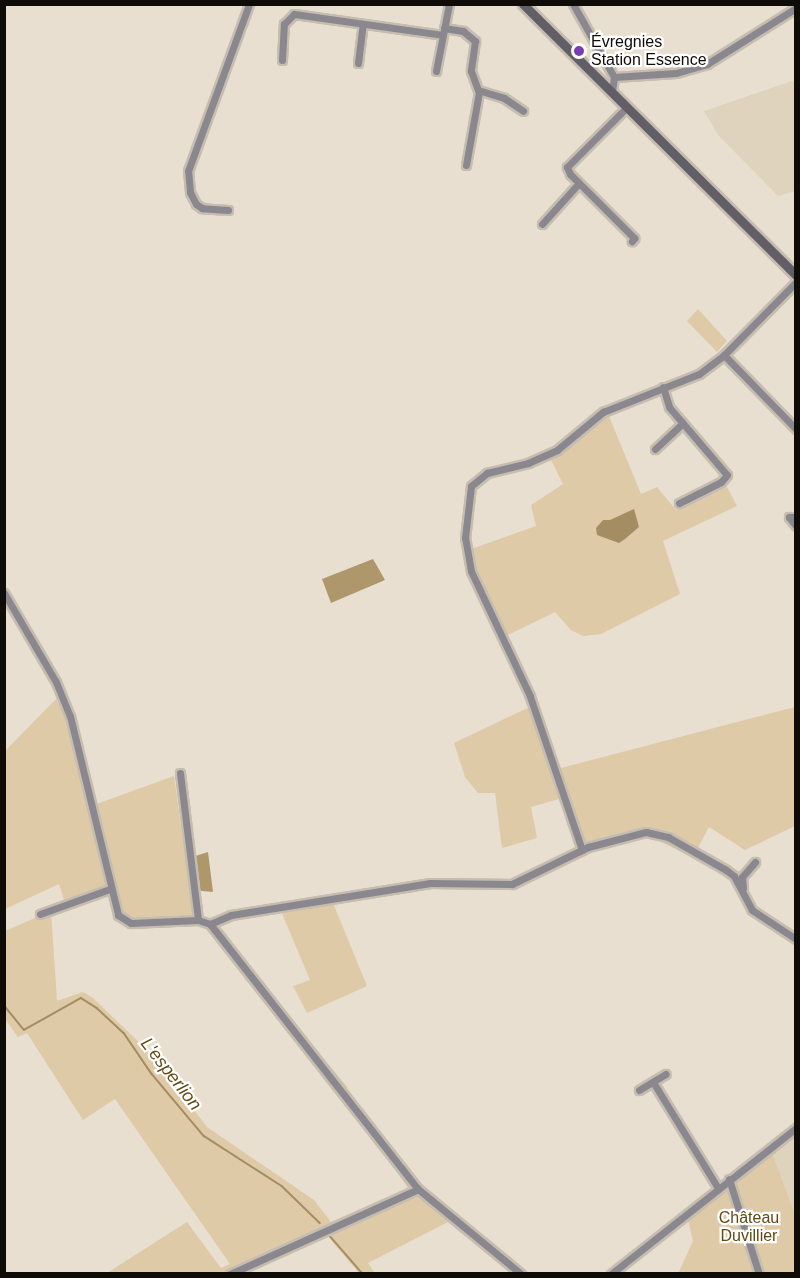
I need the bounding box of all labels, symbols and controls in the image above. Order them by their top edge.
place label: Évregnies Station Essence [591,32,707,70]
marker: Évregnies Station Essence [572,44,586,58]
water label: L'esperlion [136,1033,206,1115]
park label: Château Duvillier [719,1208,779,1246]

